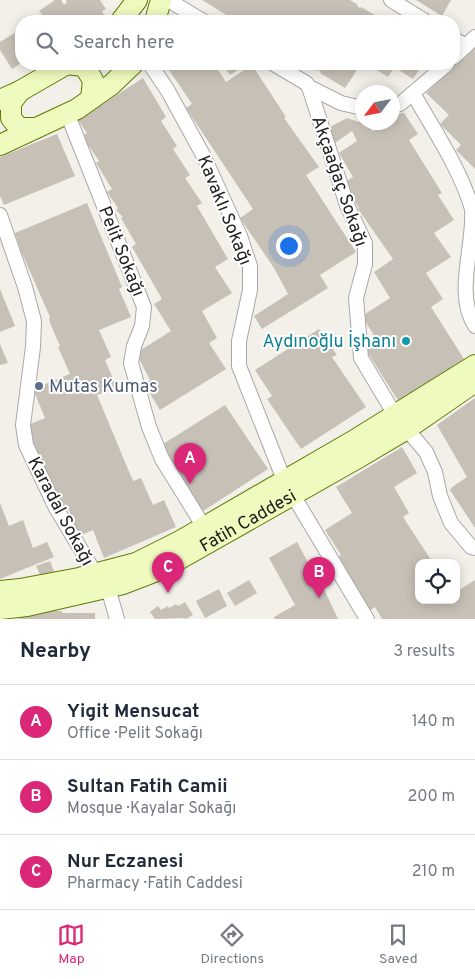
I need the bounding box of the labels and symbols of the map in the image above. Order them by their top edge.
north arrow [355,85,400,130]
street label: Akçaağaç Sokağı [305,113,372,250]
street label: Kavaklı Sokağı [191,152,256,269]
street label: Pelit Sokağı [92,203,149,300]
your location [276,233,302,259]
place label: Aydınoğlu İşhanı [262,329,396,354]
marker: Aydınoğlu İşhanı [400,335,412,347]
place label: Mutas Kumas [49,376,158,399]
marker: Mutas Kumas [33,380,45,392]
pin: A [174,443,206,484]
street label: Karadal Sokağı [21,453,98,570]
street label: Fatih Caddesi [196,485,301,558]
pin: C [152,552,184,593]
pin: B [303,557,335,598]

